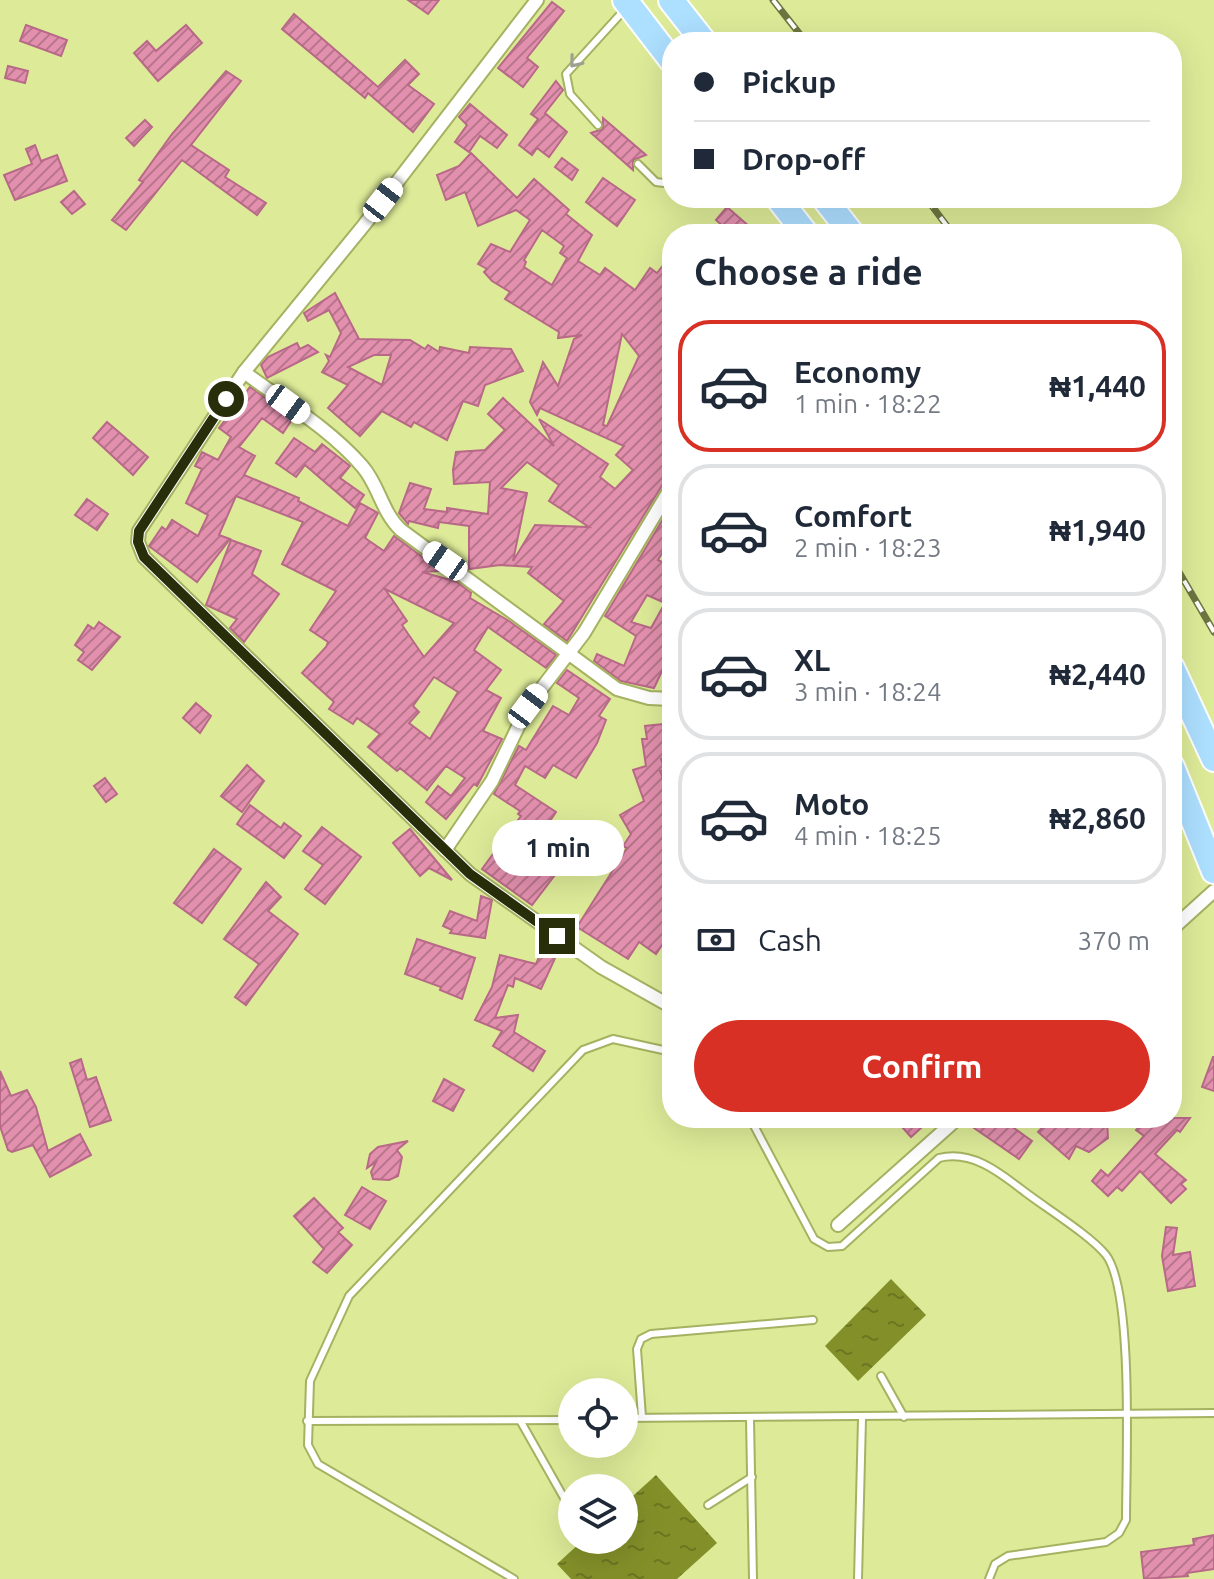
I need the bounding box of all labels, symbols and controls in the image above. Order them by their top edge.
one-way arrow [571,53,585,68]
text: Pickup [742,65,836,99]
text: Drop-off [742,142,865,176]
car [359,174,407,226]
text: Choose a ride [694,251,923,292]
icon: car [698,350,770,422]
text: Economy [794,355,921,389]
text: ₦1,440 [1049,369,1146,403]
car [262,380,314,428]
route start [208,381,244,417]
text: 1 min · 18:22 [794,389,942,418]
icon: car [698,494,770,566]
text: Comfort [794,499,912,533]
text: ₦1,940 [1049,513,1146,547]
text: 2 min · 18:23 [794,533,942,562]
car [418,537,472,585]
icon: car [698,638,770,710]
text: XL [794,643,830,677]
text: ₦2,440 [1049,657,1146,691]
text: 3 min · 18:24 [794,677,942,706]
car [504,680,552,732]
icon: car [698,782,770,854]
text: Moto [794,787,869,821]
text: ₦2,860 [1049,801,1146,835]
callout: 1 min [491,820,623,876]
text: 4 min · 18:25 [794,821,942,850]
text: 1 min [525,833,591,862]
route end [539,918,575,954]
icon: cash [694,918,738,962]
text: Cash [758,923,822,957]
text: 370 m [1078,926,1150,955]
button: Confirm [694,1020,1150,1112]
map controls [558,1378,638,1554]
button: locate [558,1378,638,1458]
button: layers [558,1474,638,1554]

